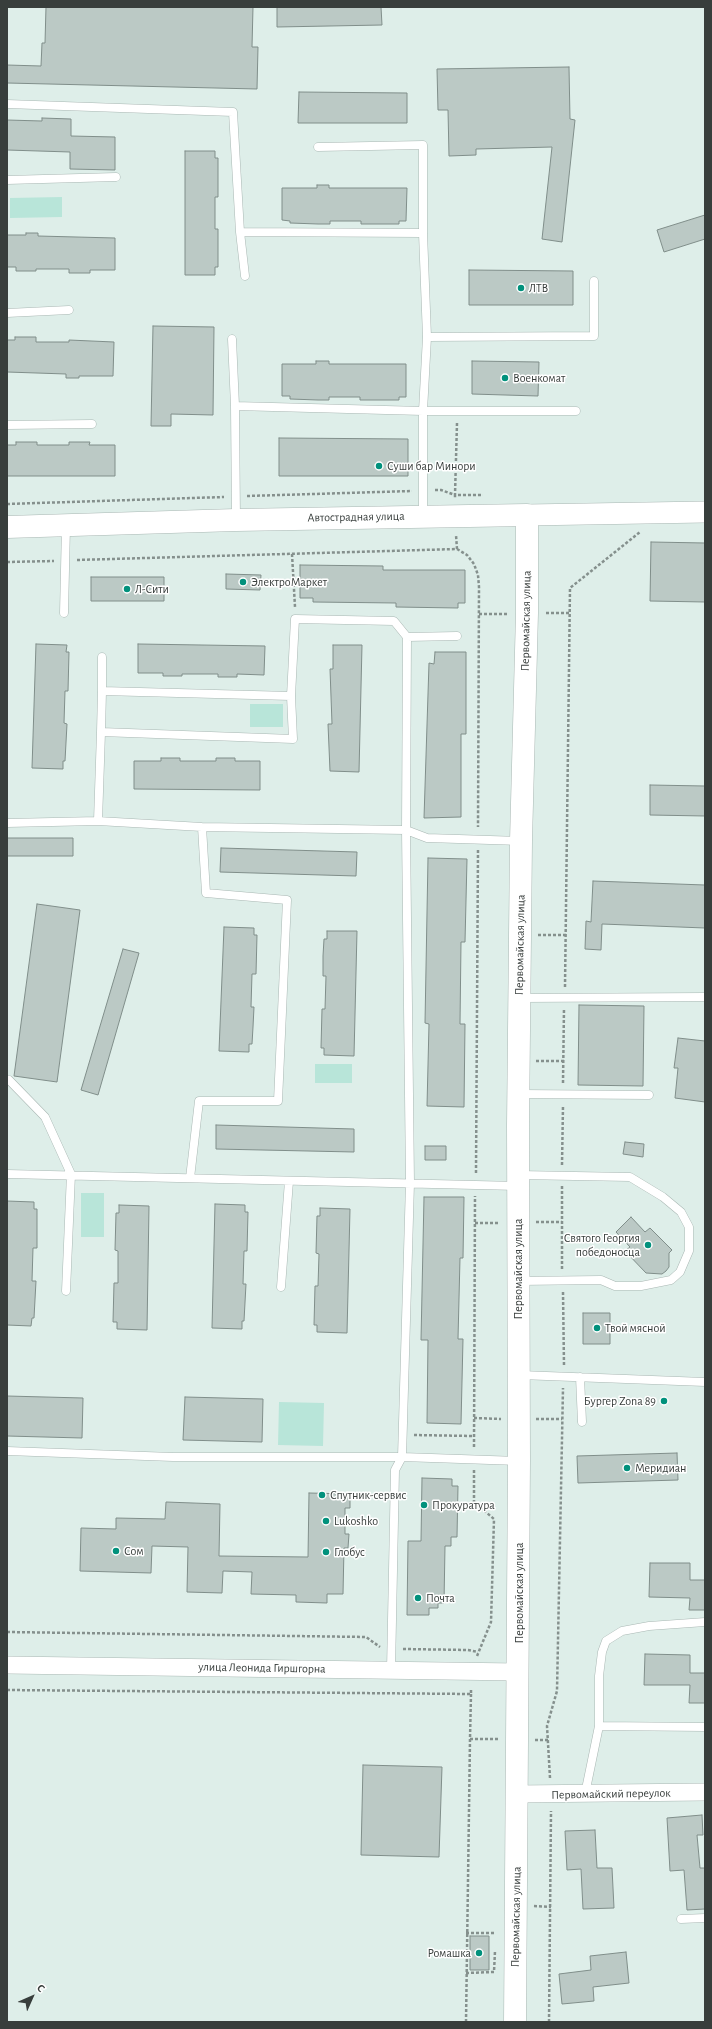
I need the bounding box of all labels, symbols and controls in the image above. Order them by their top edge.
place label: ЛТВ [529,281,548,295]
marker: ЛТВ [516,283,526,293]
place label: Военкомат [513,371,565,385]
marker: Военкомат [500,373,510,383]
place label: Суши бар Минори [387,459,476,473]
marker: Суши бар Минори [374,461,384,471]
street label: Автострадная улица [307,509,405,525]
street label: Первомайская улица [518,570,534,672]
place label: ЭлектроМаркет [251,575,327,589]
marker: ЭлектроМаркет [238,577,248,587]
place label: Л-Сити [135,582,169,596]
marker: Л-Сити [122,584,132,594]
street label: Первомайская улица [512,894,528,996]
street label: Первомайская улица [511,1218,525,1320]
place label: Святого Георгия победоносца [564,1231,640,1259]
marker: Святого Георгия победоносца [643,1240,653,1250]
place label: Твой мясной [605,1321,666,1335]
marker: Твой мясной [592,1323,602,1333]
place label: Бургер Zona 89 [584,1394,656,1408]
marker: Бургер Zona 89 [659,1396,669,1406]
place label: Меридиан [635,1461,687,1475]
marker: Меридиан [622,1463,632,1473]
place label: Спутник-сервис [330,1488,406,1502]
marker: Спутник-сервис [317,1490,327,1500]
place label: Прокуратура [432,1498,495,1512]
marker: Прокуратура [419,1500,429,1510]
place label: Lukoshko [334,1514,378,1528]
marker: Lukoshko [321,1516,331,1526]
street label: Первомайская улица [512,1542,526,1644]
place label: Сом [124,1544,144,1558]
place label: Глобус [334,1545,365,1559]
marker: Сом [111,1546,121,1556]
marker: Глобус [321,1547,331,1557]
place label: Почта [426,1591,455,1605]
marker: Почта [413,1593,423,1603]
street label: улица Леонида Гиршгорна [198,1660,326,1676]
street label: Первомайский переулок [551,1786,671,1802]
street label: Первомайская улица [508,1866,524,1968]
place label: Ромашка [428,1946,471,1960]
marker: Ромашка [474,1948,484,1958]
north arrow [12,1977,52,2017]
text: С [35,1982,47,1994]

